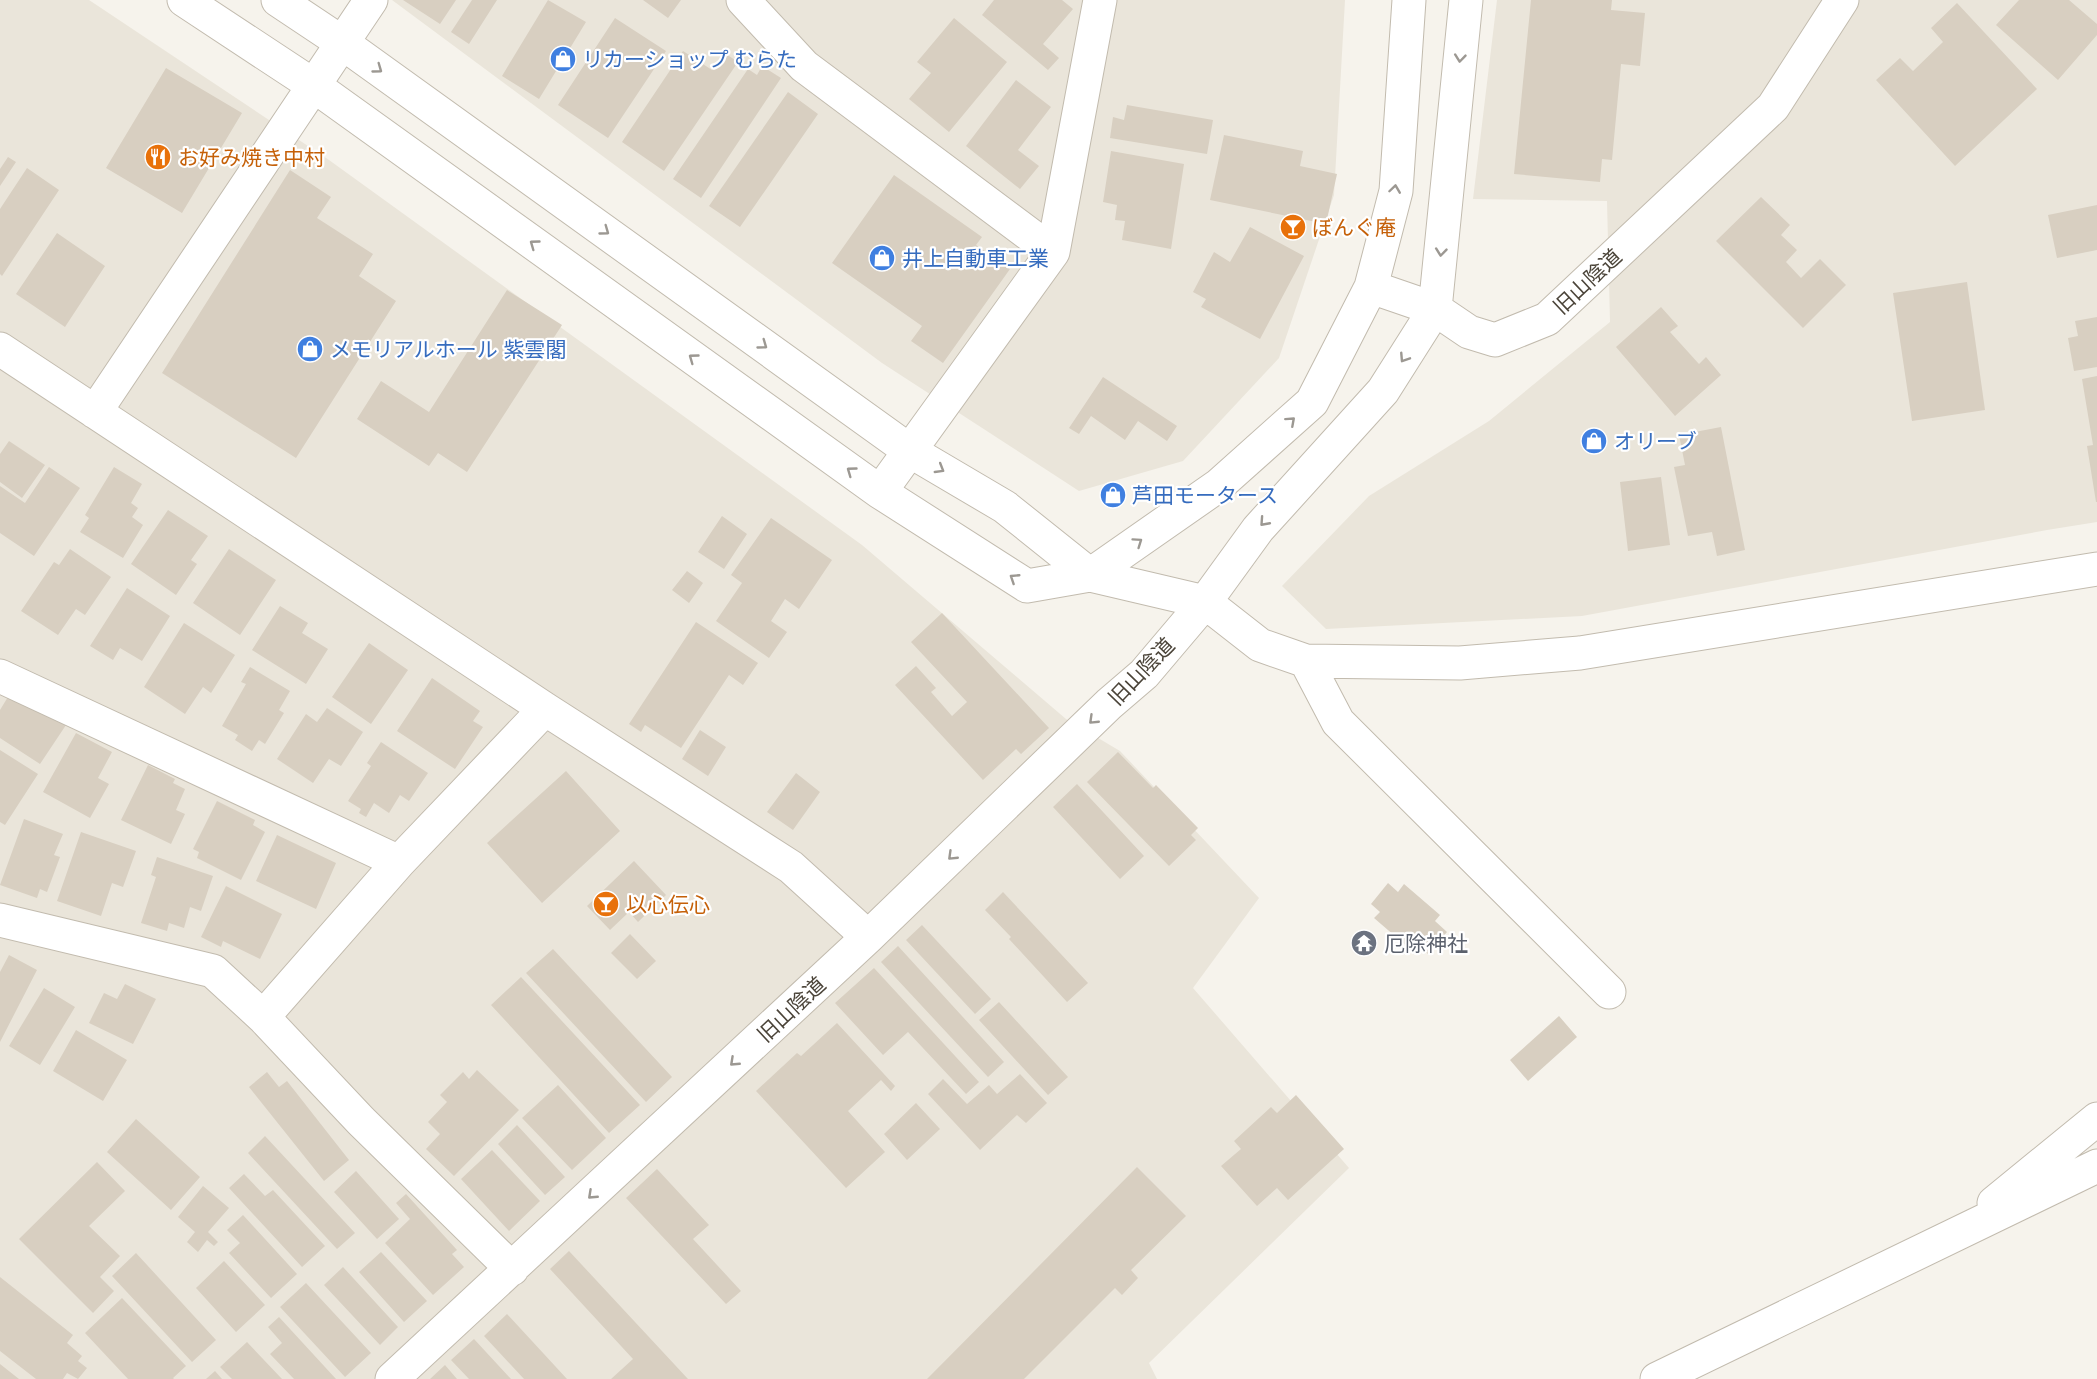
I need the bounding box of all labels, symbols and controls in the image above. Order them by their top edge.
shop icon: リカーショップ むらた [548,44,578,74]
place label: リカーショップ むらた [582,46,797,72]
one-way arrow [1454,54,1467,63]
one-way arrow [372,62,383,73]
restaurant icon: お好み焼き中村 [143,142,173,172]
place label: お好み焼き中村 [178,144,325,170]
one-way arrow [1389,185,1401,194]
bar icon: ぼんぐ庵 [1278,212,1308,242]
place label: ぼんぐ庵 [1312,214,1396,240]
one-way arrow [598,224,609,235]
one-way arrow [530,240,541,251]
shop icon: 井上自動車工業 [867,243,897,273]
street label: 旧山陰道 [1547,243,1627,319]
place label: 井上自動車工業 [902,245,1049,271]
one-way arrow [1435,248,1448,257]
shop icon: メモリアルホール 紫雲閣 [295,334,325,364]
place label: メモリアルホール 紫雲閣 [330,336,566,362]
one-way arrow [757,338,768,349]
one-way arrow [1400,351,1411,362]
one-way arrow [688,354,699,365]
one-way arrow [1284,417,1295,428]
shop icon: オリーブ [1579,426,1609,456]
place label: オリーブ [1614,428,1697,454]
one-way arrow [934,461,944,473]
one-way arrow [847,468,858,479]
shop icon: 芦田モータース [1098,480,1128,510]
place label: 芦田モータース [1132,482,1278,508]
one-way arrow [1260,515,1271,526]
one-way arrow [1132,538,1143,549]
one-way arrow [1010,575,1021,586]
street label: 旧山陰道 [1102,632,1180,710]
one-way arrow [1089,713,1100,724]
one-way arrow [949,848,960,859]
bar icon: 以心伝心 [591,889,621,919]
place label: 以心伝心 [626,891,710,917]
temple icon: 厄除神社 [1349,928,1379,958]
place label: 厄除神社 [1384,930,1468,956]
street label: 旧山陰道 [751,971,831,1047]
one-way arrow [730,1054,741,1065]
one-way arrow [588,1188,598,1199]

